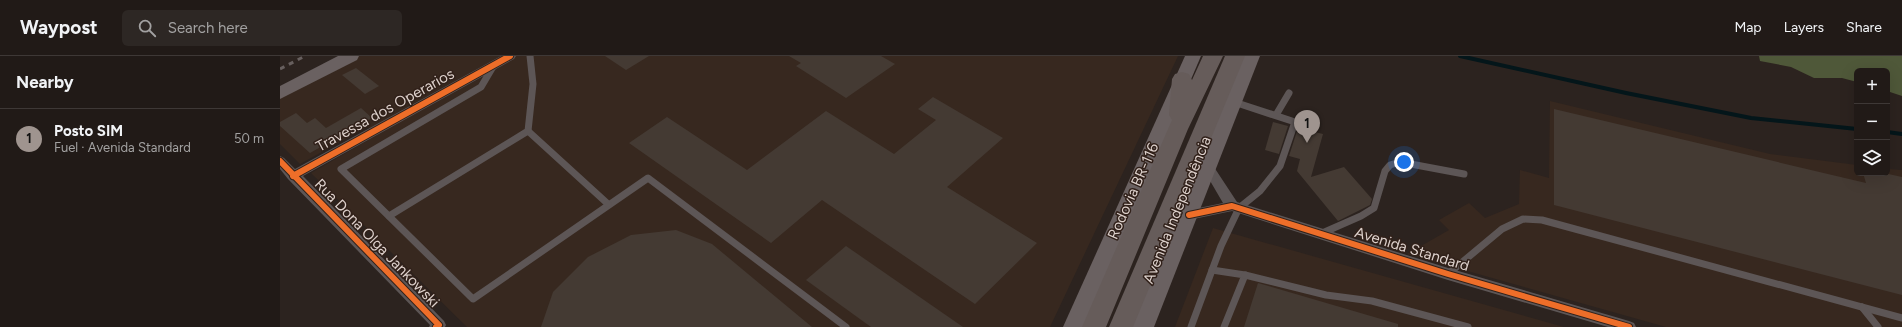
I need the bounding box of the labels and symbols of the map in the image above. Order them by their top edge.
street label: Travessa dos Operarios [313,65,457,155]
pin: 1 [1294,110,1320,143]
street label: Avenida Independência [1139,134,1215,286]
street label: Rodovia BR-116 [1104,140,1163,242]
your location [1394,152,1414,172]
street label: Rua Dona Olga Jankowski [311,175,443,311]
street label: Avenida Standard [1352,223,1472,275]

